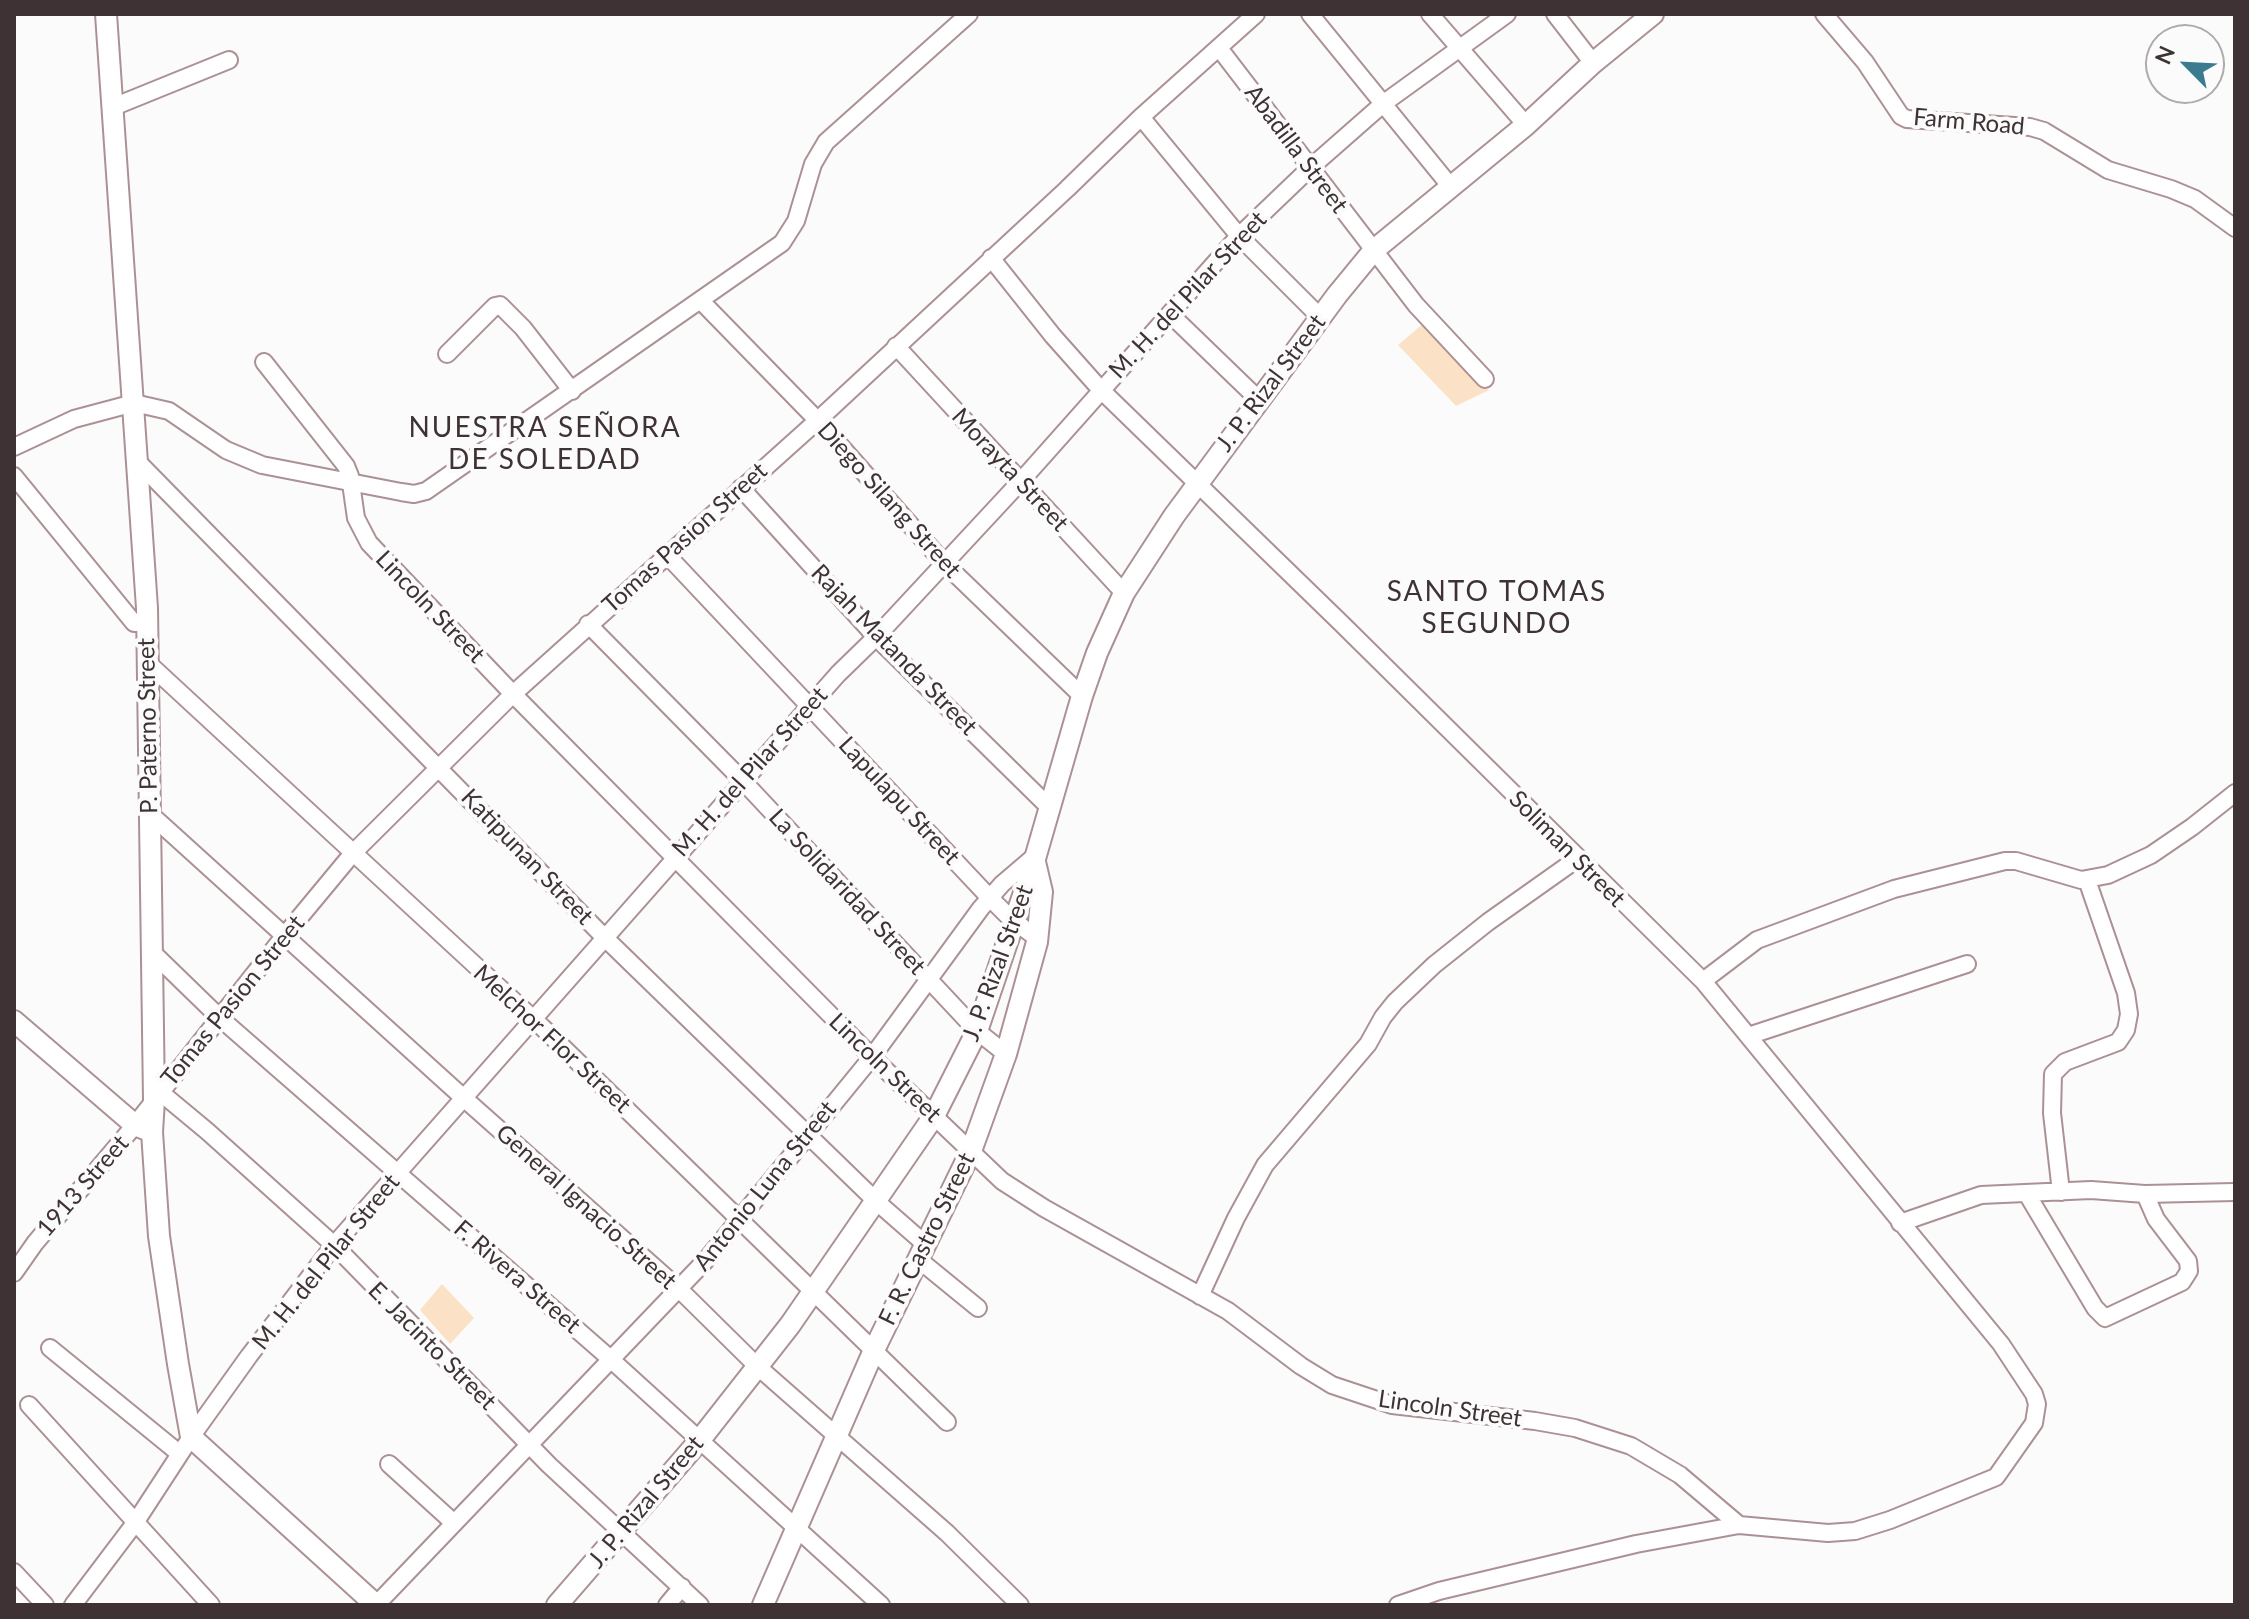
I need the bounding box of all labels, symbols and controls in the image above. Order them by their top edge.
north arrow [2145,24,2225,104]
text: N [2149,42,2180,68]
street label: Abadilla Street [1238,79,1354,219]
street label: Farm Road [1912,103,2026,141]
street label: M. H. del Pilar Street [1103,205,1273,385]
street label: J. P. Rizal Street [1210,309,1332,457]
street label: Morayta Street [946,402,1074,538]
district label: NUESTRA SEÑORA DE SOLEDAD [408,411,682,477]
street label: Diego Silang Street [811,416,967,584]
street label: Tomas Pasion Street [597,457,773,619]
street label: Lincoln Street [369,545,491,669]
street label: Rajah Matanda Street [805,559,983,741]
district label: SANTO TOMAS SEGUNDO [1387,575,1607,641]
street label: P. Paterno Street [132,638,164,814]
street label: M. H. del Pilar Street [666,681,834,863]
street label: Lapulapu Street [832,731,966,871]
street label: Katipunan Street [455,783,599,931]
street label: Soliman Street [1503,785,1631,913]
street label: La Solidaridad Street [763,803,931,981]
street label: J. P. Rizal Street [956,881,1040,1045]
street label: Tomas Pasion Street [155,910,311,1092]
street label: Melchor Flor Street [467,959,637,1119]
street label: Lincoln Street [823,1007,947,1129]
street label: Antonio Luna Street [688,1095,842,1277]
street label: General Ignacio Street [490,1118,682,1296]
street label: 1913 Street [31,1129,135,1243]
street label: F. R. Castro Street [873,1148,981,1330]
street label: M. H. del Pilar Street [246,1168,406,1356]
street label: F. Rivera Street [448,1214,586,1340]
street label: E. Jacinto Street [362,1276,502,1416]
street label: Lincoln Street [1376,1385,1524,1433]
street label: J. P. Rizal Street [582,1430,710,1574]

